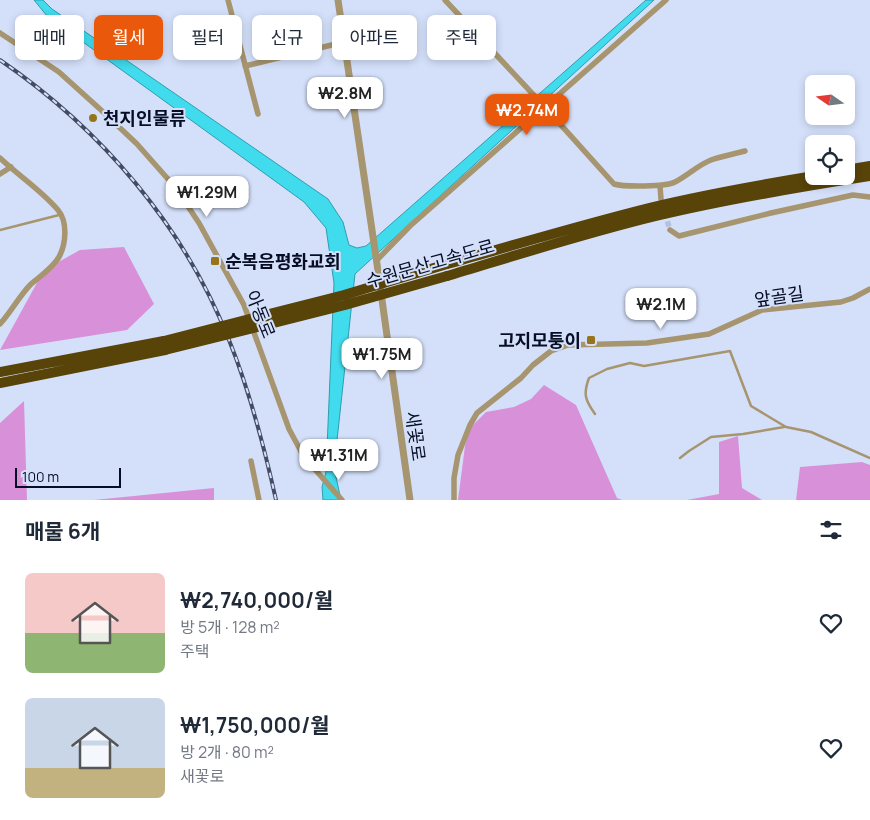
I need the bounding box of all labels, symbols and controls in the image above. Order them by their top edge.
chip: 매매 [15,15,84,60]
chip: 월세 [94,15,163,60]
chip: 필터 [173,15,242,60]
chip: 신규 [252,15,322,60]
chip: 아파트 [332,15,417,60]
chip: 주택 [427,15,496,60]
north arrow [805,75,855,125]
map controls [805,75,855,185]
pin: ₩2.8M [310,76,380,119]
text: ₩2.8M [318,82,372,104]
pin: ₩2.74M [486,94,568,136]
text: ₩2.74M [496,99,558,121]
place label: 천지인물류 [103,106,186,130]
marker: 천지인물류 [87,112,99,124]
button: locate [805,135,855,185]
pin: ₩1.29M [166,176,248,218]
text: ₩1.29M [177,181,237,203]
street label: 수원문산고속도로 [363,233,497,293]
place label: 순복음평화교회 [225,249,341,273]
marker: 순복음평화교회 [209,255,221,267]
street label: 앞골길 [753,281,805,311]
street label: 아동로 [241,286,281,342]
pin: ₩2.1M [626,288,696,330]
text: ₩2.1M [636,293,686,315]
place label: 고지모퉁이 [498,328,581,352]
marker: 고지모퉁이 [585,334,597,346]
pin: ₩1.75M [341,338,423,380]
text: ₩1.75M [352,343,412,365]
street label: 새꽃로 [401,410,431,462]
pin: ₩1.31M [298,438,380,481]
text: ₩1.31M [310,444,368,466]
scale bar [15,465,121,488]
text: 100 m [22,467,59,486]
icon: filters [817,516,845,544]
text: 매물 6개 [25,517,100,545]
text: ₩2,740,000/월 [180,586,333,614]
icon: home [65,593,125,653]
icon: heart [817,609,845,637]
text: 방 5개 · 128 m² [180,616,280,638]
text: 주택 [180,640,209,662]
text: ₩1,750,000/월 [180,711,330,739]
icon: home [65,718,125,778]
icon: heart [817,734,845,762]
text: 방 2개 · 80 m² [180,741,274,763]
text: 새꽃로 [180,765,224,787]

